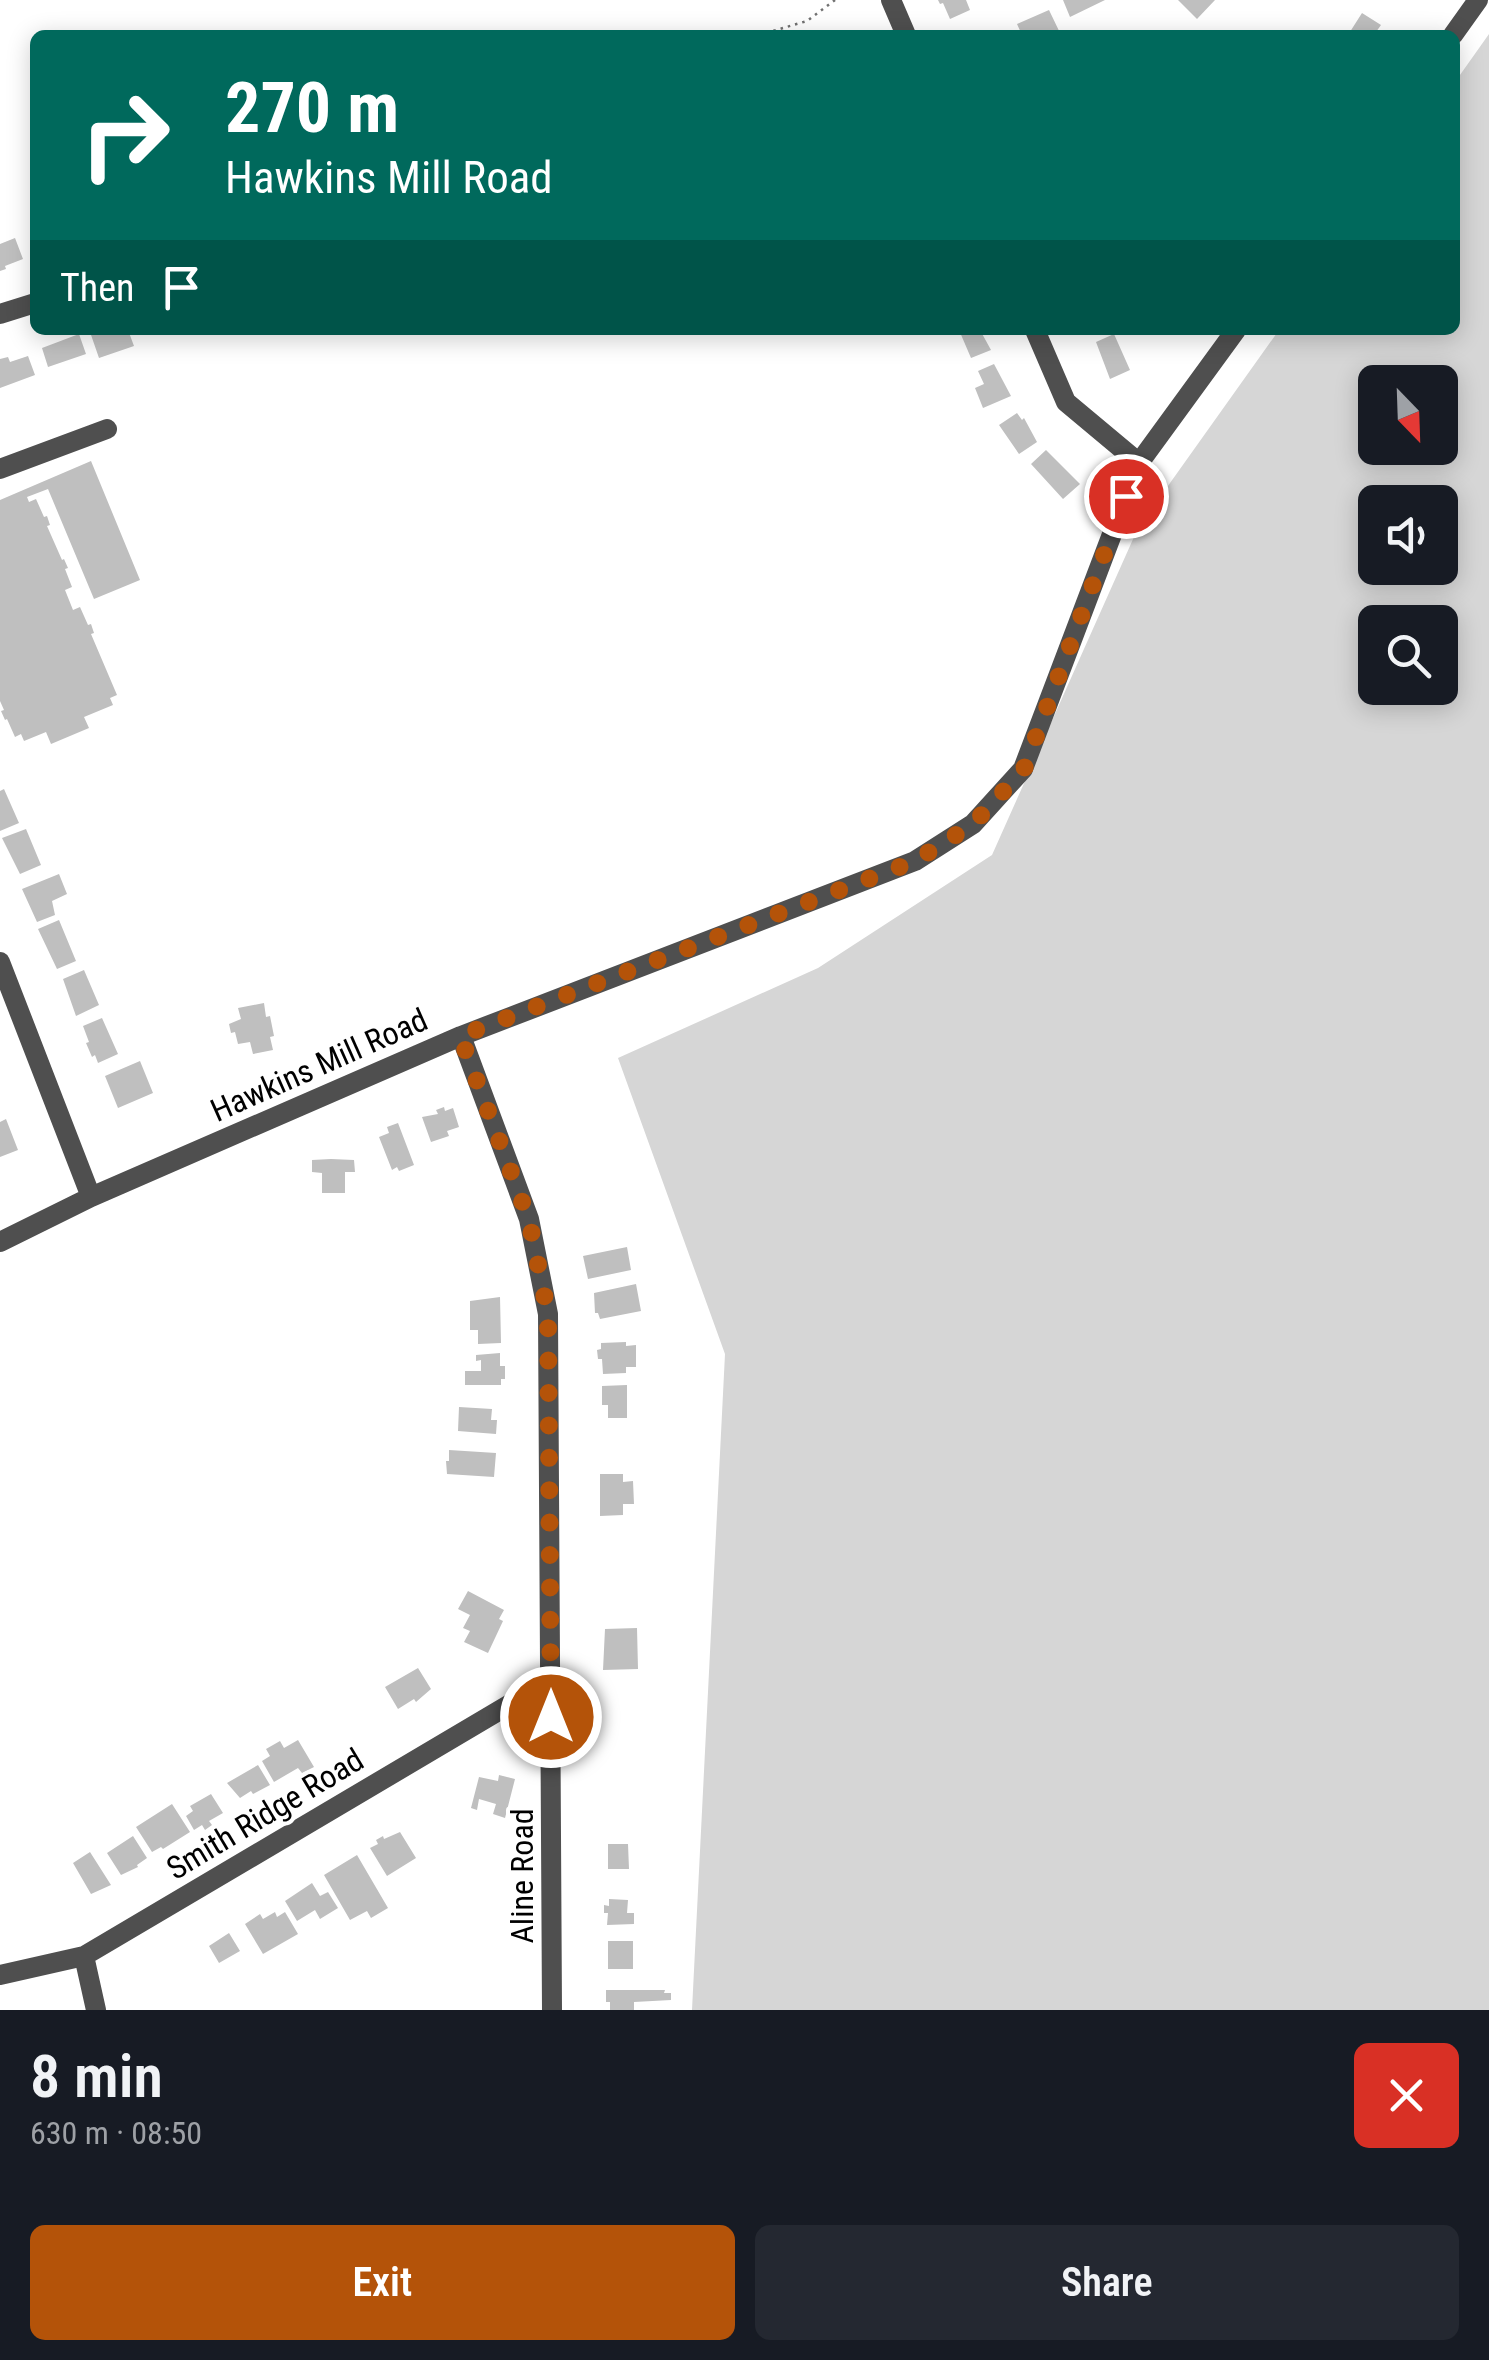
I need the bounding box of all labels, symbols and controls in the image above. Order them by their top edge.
text: 270 m [225,67,399,149]
icon: right [60,70,190,200]
text: Hawkins Mill Road [225,151,553,204]
icon: arrive [154,260,209,315]
text: Then [60,266,134,310]
north arrow [1358,365,1458,465]
map controls [1358,365,1458,705]
pin [1084,454,1169,539]
icon: arrive [1099,469,1154,524]
button: sound [1358,485,1458,585]
button: search [1358,605,1458,705]
street label: Hawkins Mill Road [205,1000,433,1130]
position arrow [499,1665,603,1769]
street label: Smith Ridge Road [160,1740,370,1888]
street label: Aline Road [503,1808,541,1944]
text: 8 min [30,2041,163,2112]
button: close [1354,2043,1459,2148]
text: 630 m · 08:50 [30,2114,202,2152]
button: Exit [30,2225,735,2340]
button: Share [755,2225,1459,2340]

